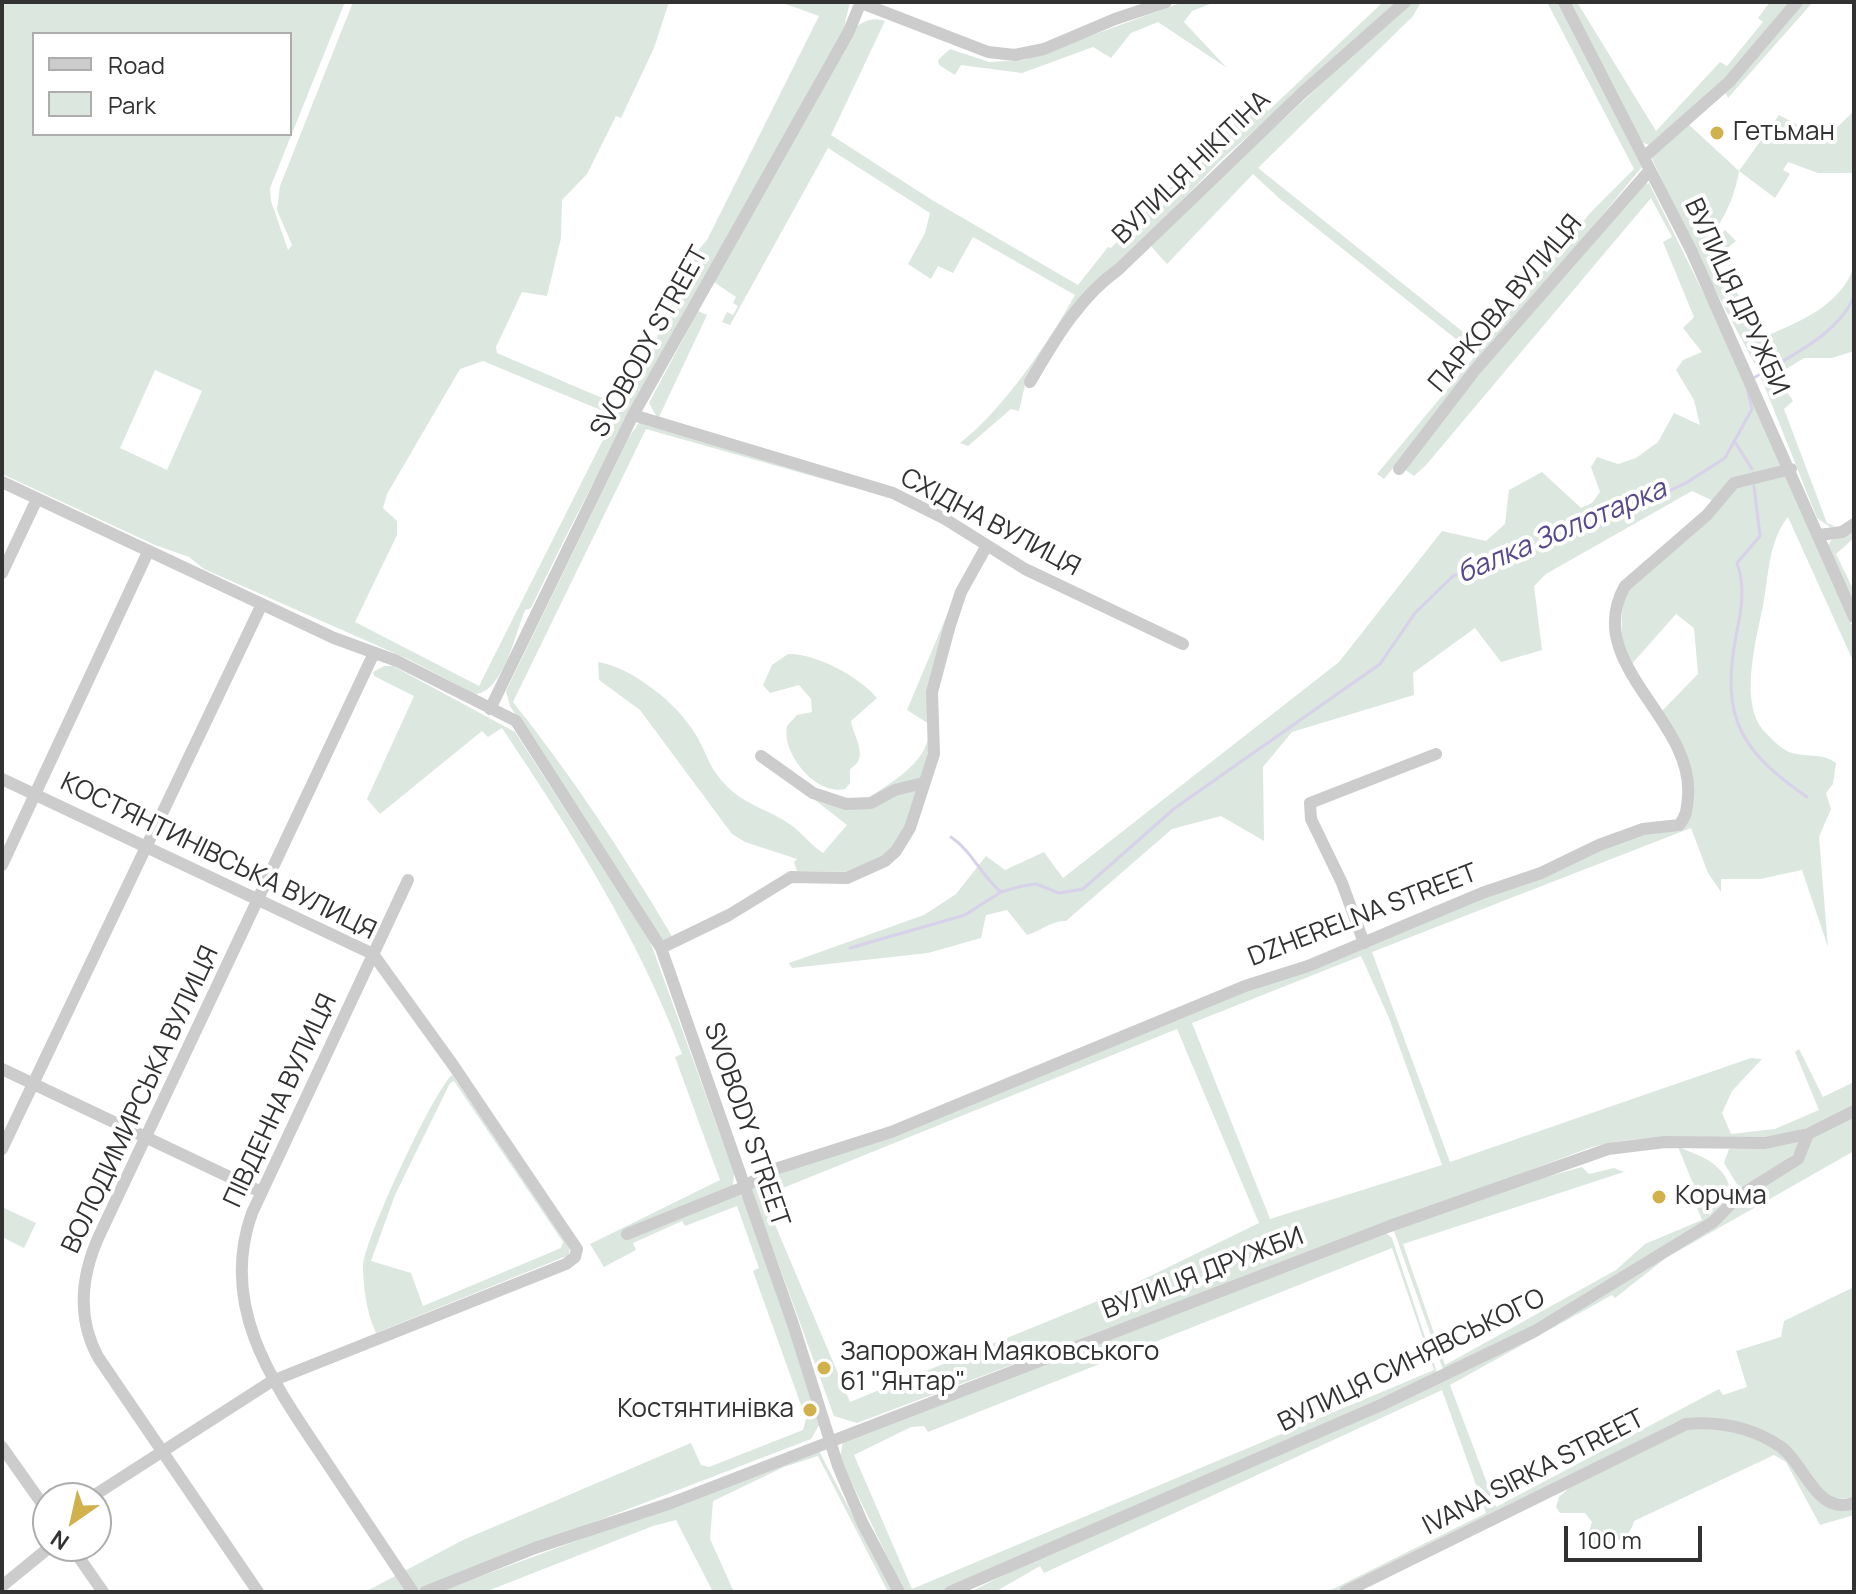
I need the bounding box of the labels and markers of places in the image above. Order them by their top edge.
place label: Гетьман [1733,117,1835,149]
marker: Гетьман [1708,124,1726,142]
place label: Корчма [1675,1181,1767,1213]
marker: Корчма [1650,1188,1668,1206]
place label: Запорожан Маяковського 61 "Янтар" [840,1337,1159,1398]
marker: Запорожан Маяковського 61 "Янтар" [815,1359,833,1377]
place label: Костянтинівка [617,1394,794,1426]
marker: Костянтинівка [801,1401,819,1419]

